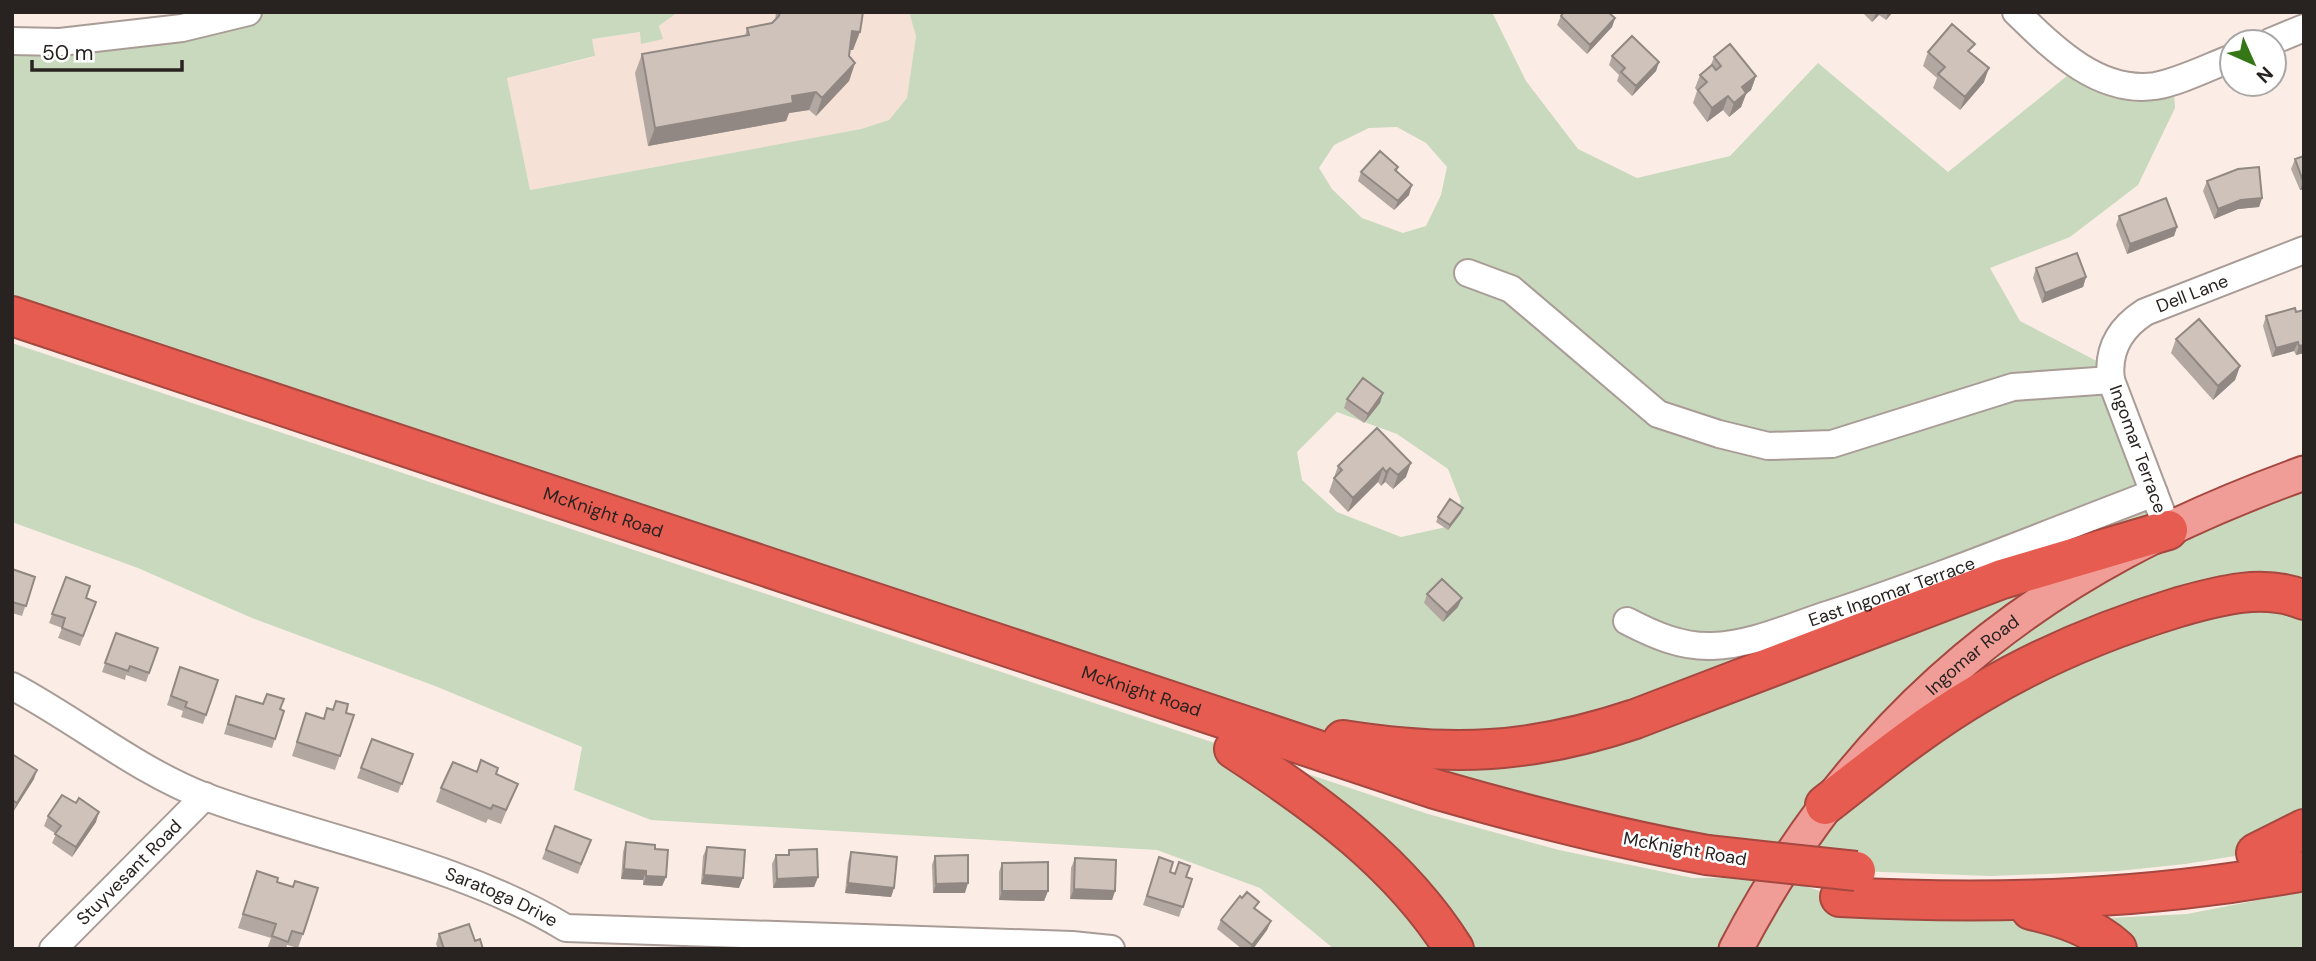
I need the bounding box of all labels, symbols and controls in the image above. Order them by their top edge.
scale bar [32,28,182,72]
north arrow [2218,28,2288,98]
text: 50 m [42,39,93,67]
text: N [2251,61,2278,88]
street label: Dell Lane [2153,269,2232,318]
street label: Ingomar Terrace [2104,382,2172,516]
street label: McKnight Road [540,481,666,544]
street label: East Ingomar Terrace [1805,551,1978,632]
street label: Ingomar Road [1921,610,2024,701]
street label: McKnight Road [1078,660,1204,722]
street label: Stuyvesant Road [71,814,187,931]
street label: McKnight Road [1621,826,1749,872]
street label: Saratoga Drive [442,862,562,933]

